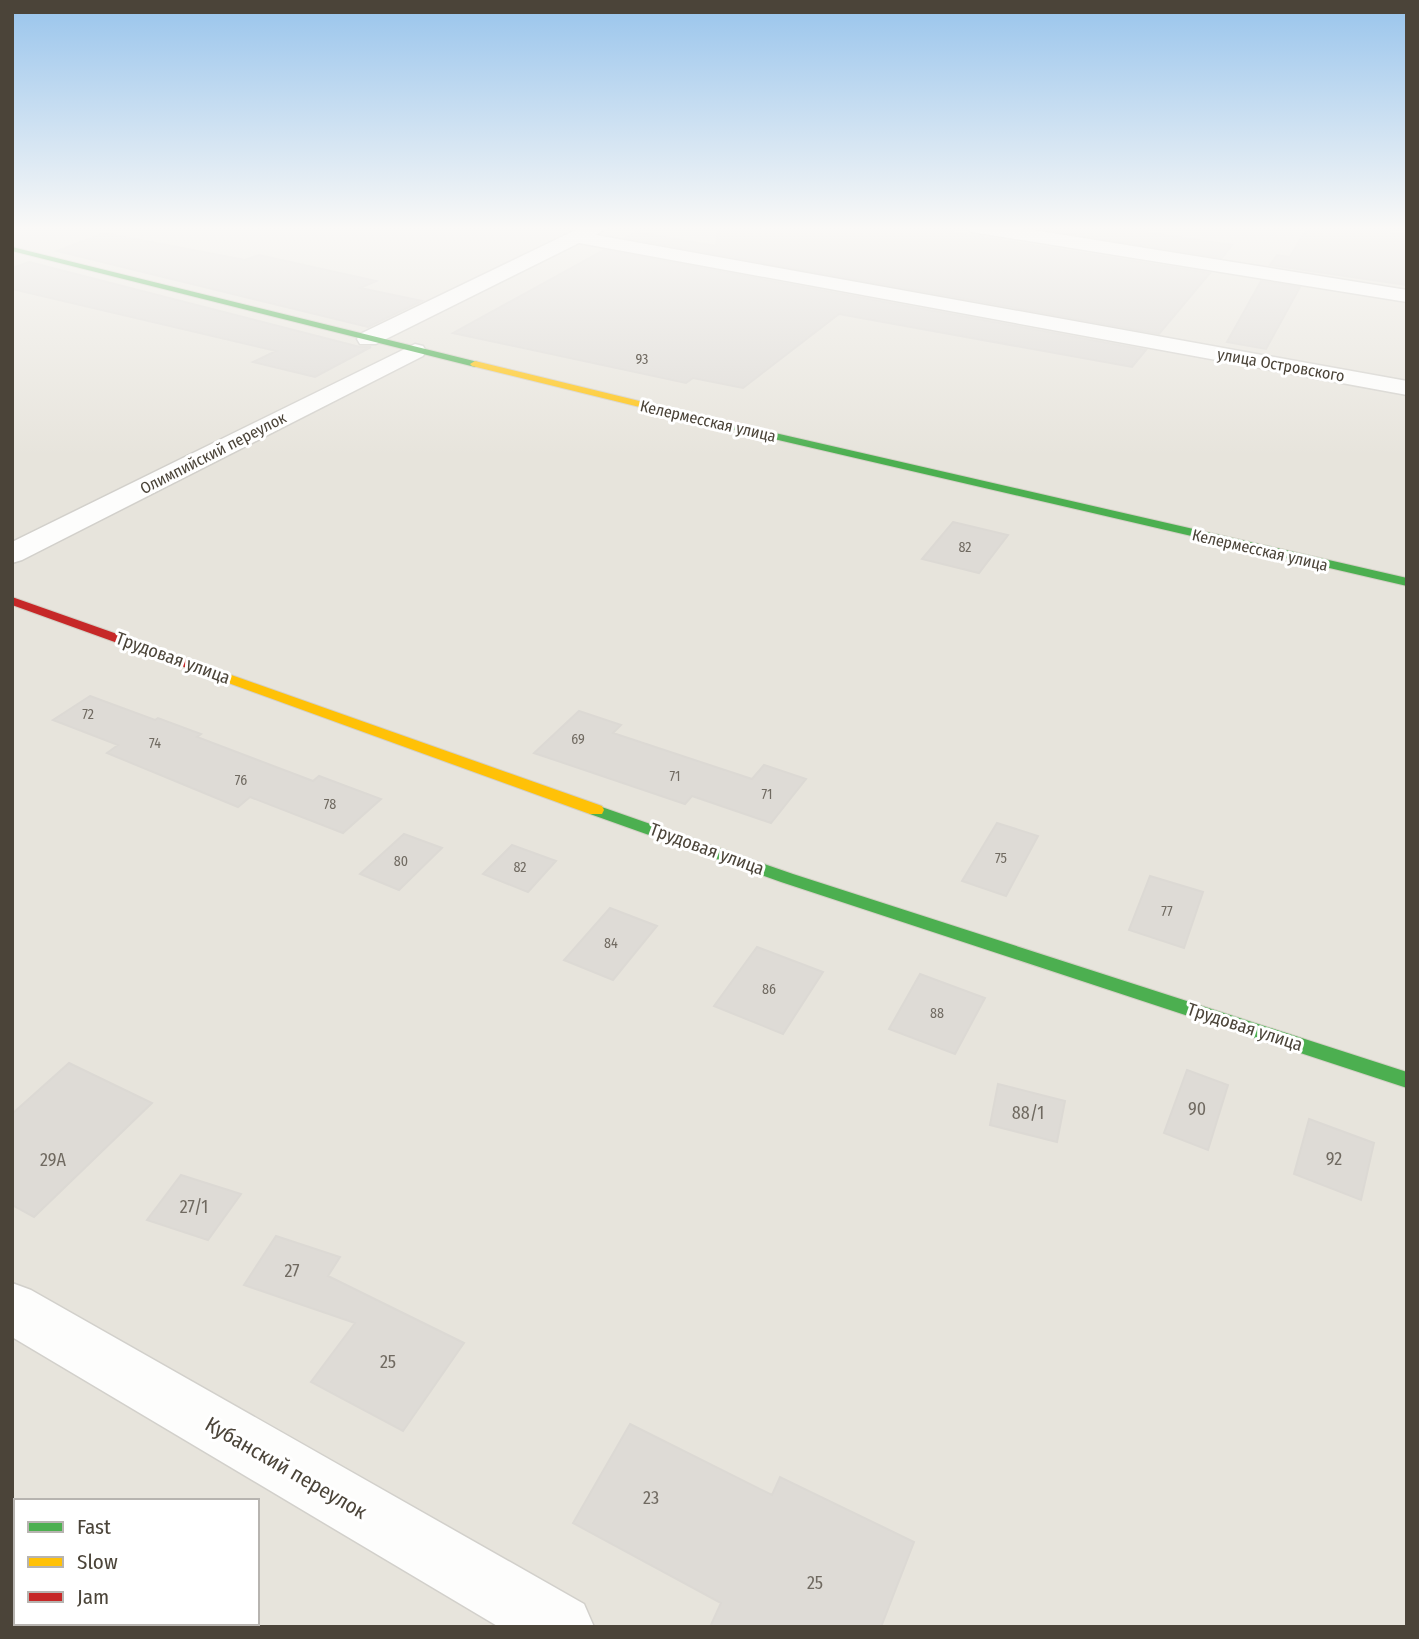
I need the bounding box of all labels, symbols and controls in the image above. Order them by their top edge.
street label: улица Островского [1216,344,1346,386]
house number: 93 [636,351,648,368]
street label: Келермесская улица [638,396,778,446]
street label: Олимпийский переулок [137,408,290,498]
street label: Келермесская улица [1190,525,1330,575]
house number: 82 [958,539,972,556]
street label: Трудовая улица [113,627,233,689]
house number: 72 [82,706,94,723]
house number: 69 [571,731,585,748]
house number: 74 [149,735,161,752]
house number: 71 [670,768,680,785]
house number: 76 [235,772,247,789]
house number: 71 [762,786,772,803]
house number: 78 [324,796,336,813]
street label: Трудовая улица [647,818,767,880]
house number: 75 [995,850,1007,867]
house number: 80 [394,853,408,870]
house number: 82 [513,859,527,876]
house number: 77 [1161,903,1173,920]
house number: 84 [604,935,618,952]
house number: 86 [762,981,776,998]
street label: Трудовая улица [1184,998,1306,1056]
house number: 88 [930,1005,944,1022]
house number: 90 [1188,1098,1206,1120]
house number: 88/1 [1012,1102,1044,1124]
house number: 92 [1326,1148,1342,1170]
house number: 29А [40,1149,66,1171]
house number: 27/1 [180,1196,208,1218]
house number: 27 [284,1260,300,1282]
house number: 25 [380,1351,396,1373]
street label: Кубанский переулок [200,1411,372,1525]
house number: 23 [643,1487,659,1509]
legend [14,1499,259,1625]
text: Fast [77,1514,111,1540]
text: Slow [77,1549,118,1575]
house number: 25 [807,1572,823,1594]
text: Jam [77,1584,109,1610]

